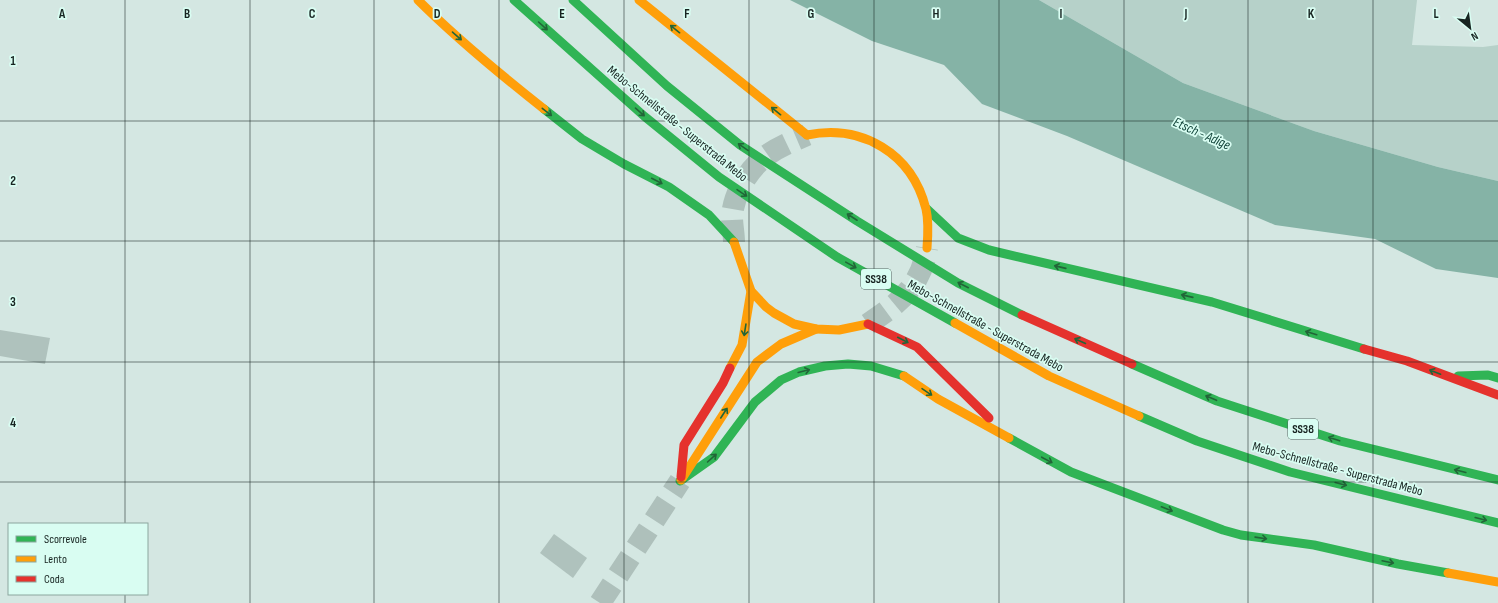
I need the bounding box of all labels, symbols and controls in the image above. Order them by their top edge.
text: A [58,6,66,22]
text: B [184,6,190,22]
text: C [309,6,316,22]
text: D [434,6,441,22]
text: E [559,6,565,22]
text: F [684,6,690,22]
text: G [808,6,815,22]
text: H [933,6,940,22]
text: I [1060,6,1063,22]
text: J [1184,6,1188,22]
text: K [1308,6,1315,22]
text: L [1433,6,1439,22]
north arrow [1450,8,1490,48]
one-way arrow [538,21,548,31]
one-way arrow [670,25,681,34]
text: N [1469,29,1480,43]
one-way arrow [451,32,462,41]
text: 1 [10,53,16,69]
street label: Mebo-Schnellstraße - Superstrada Mebo [604,62,751,185]
one-way arrow [771,106,782,115]
one-way arrow [542,107,553,116]
one-way arrow [635,108,646,117]
water label: Etsch - Adige [1171,113,1233,154]
one-way arrow [738,143,749,151]
text: 2 [10,173,16,189]
one-way arrow [651,178,663,185]
one-way arrow [737,189,748,197]
one-way arrow [846,213,858,221]
one-way arrow [844,261,856,269]
one-way arrow [1054,262,1067,270]
road number: SS38 [861,269,891,289]
street label: Mebo-Schnellstraße - Superstrada Mebo [905,276,1066,375]
one-way arrow [957,281,969,288]
one-way arrow [1180,291,1193,299]
text: 3 [10,294,16,310]
one-way arrow [741,323,749,336]
one-way arrow [1305,329,1318,336]
one-way arrow [897,337,909,344]
one-way arrow [1074,337,1086,345]
one-way arrow [797,367,810,374]
one-way arrow [1430,367,1442,375]
one-way arrow [921,388,932,396]
one-way arrow [1205,394,1217,401]
one-way arrow [720,408,728,419]
text: 4 [10,415,16,431]
road number: SS38 [1288,419,1318,439]
one-way arrow [1328,435,1341,442]
street label: Mebo-Schnellstraße - Superstrada Mebo [1251,439,1425,499]
one-way arrow [706,454,716,463]
one-way arrow [1041,456,1053,464]
one-way arrow [1454,466,1467,474]
one-way arrow [1334,481,1347,489]
one-way arrow [1161,505,1173,513]
one-way arrow [1474,515,1487,523]
legend [8,523,148,595]
text: Scorrevole [44,532,87,547]
one-way arrow [1254,534,1267,542]
text: Lento [44,552,67,567]
one-way arrow [1382,558,1395,566]
text: Coda [44,572,65,587]

